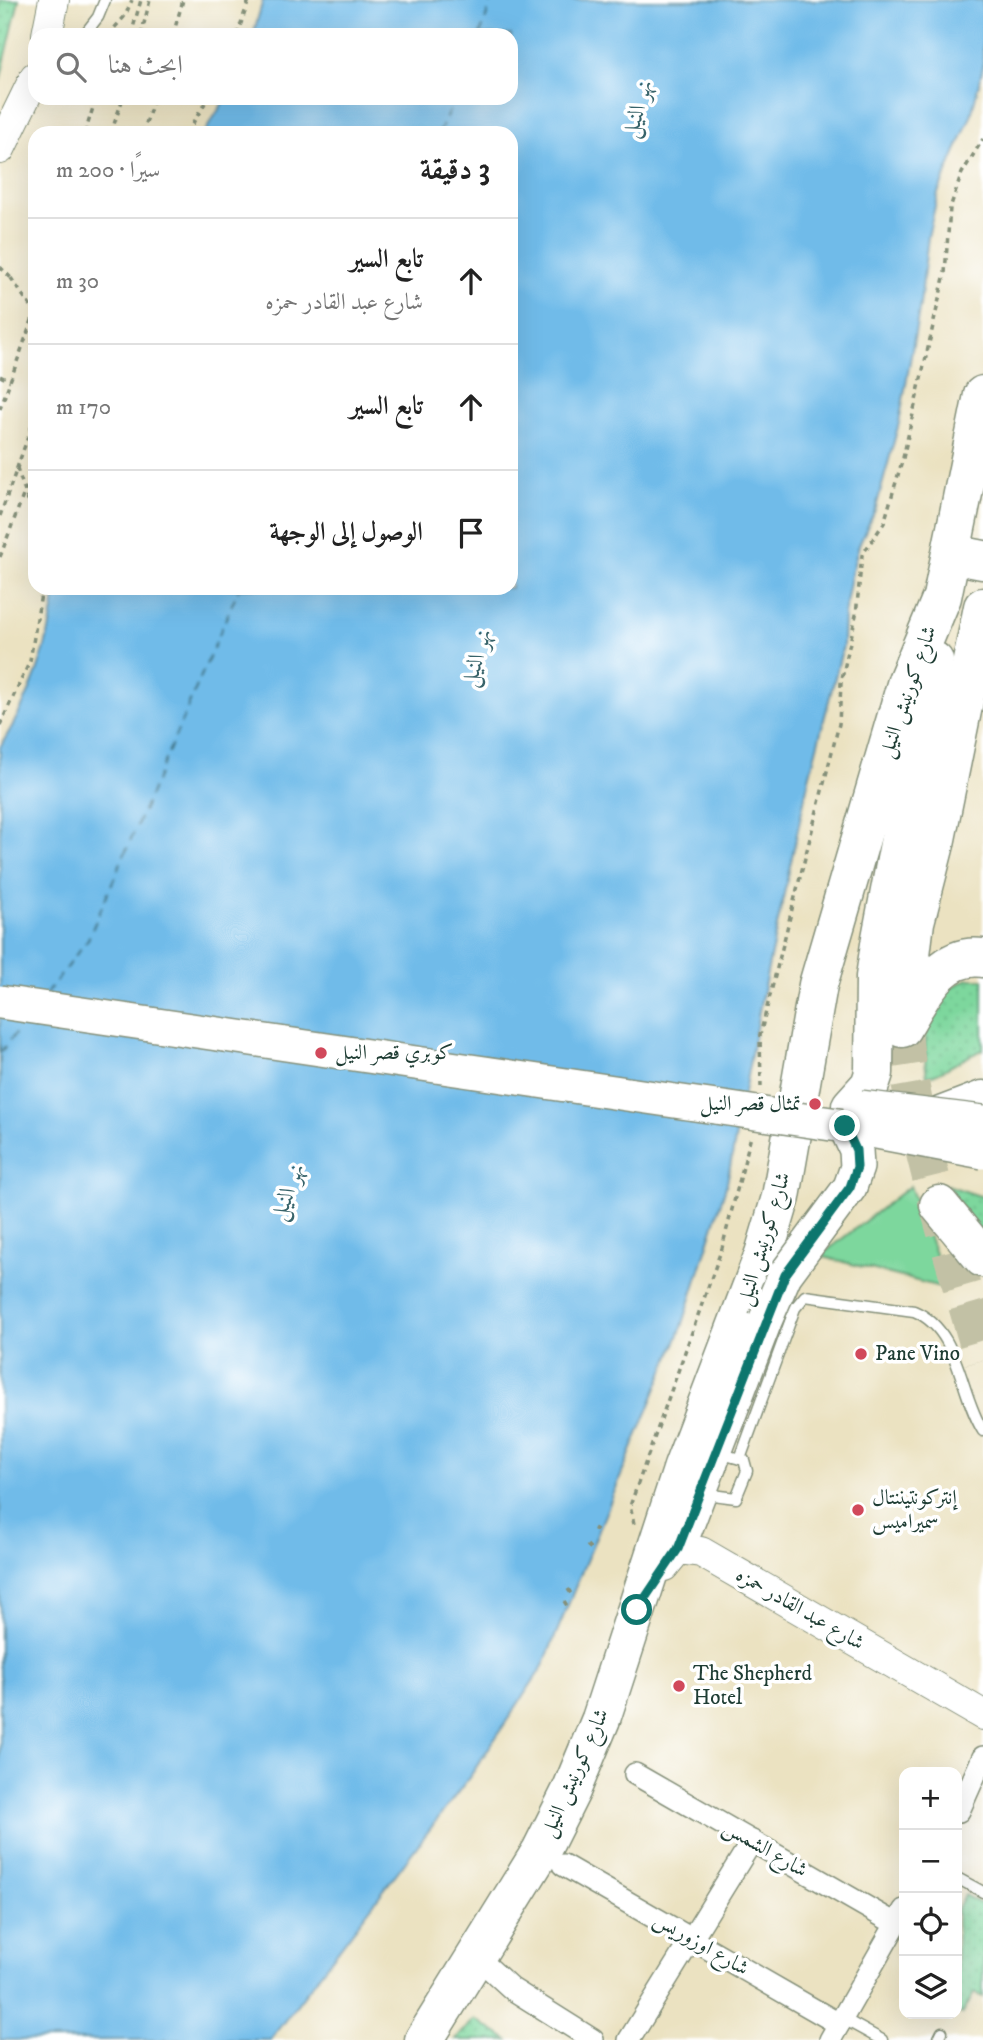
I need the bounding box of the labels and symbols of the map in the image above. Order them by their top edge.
water label: نهر النيل [616,76,661,142]
street label: شارع كورنيش النيل [873,622,947,763]
water label: نهر النيل [455,625,500,691]
place label: كوبري قصر النيل [335,1040,453,1068]
marker: كوبري قصر النيل [313,1045,329,1061]
place label: تمثال قصر النيل [700,1091,801,1118]
marker: تمثال قصر النيل [807,1096,823,1112]
route end [829,1110,860,1141]
water label: نهر النيل [264,1159,313,1226]
street label: شارع كورنيش النيل [731,1169,800,1310]
place label: Pane Vino [875,1341,960,1367]
marker: Pane Vino [853,1346,869,1362]
place label: إنتركونتيننتال سميراميس [872,1485,958,1535]
marker: إنتركونتيننتال سميراميس [850,1502,866,1518]
street label: شارع عبد القادر حمزه [729,1562,869,1660]
route start [621,1594,652,1625]
place label: The Shepherd Hotel [693,1661,813,1711]
marker: The Shepherd Hotel [671,1678,687,1694]
street label: شارع كورنيش النيل [535,1705,619,1843]
street label: شارع الشمس [716,1814,812,1887]
street label: شارع اوزوريس [647,1906,753,1985]

